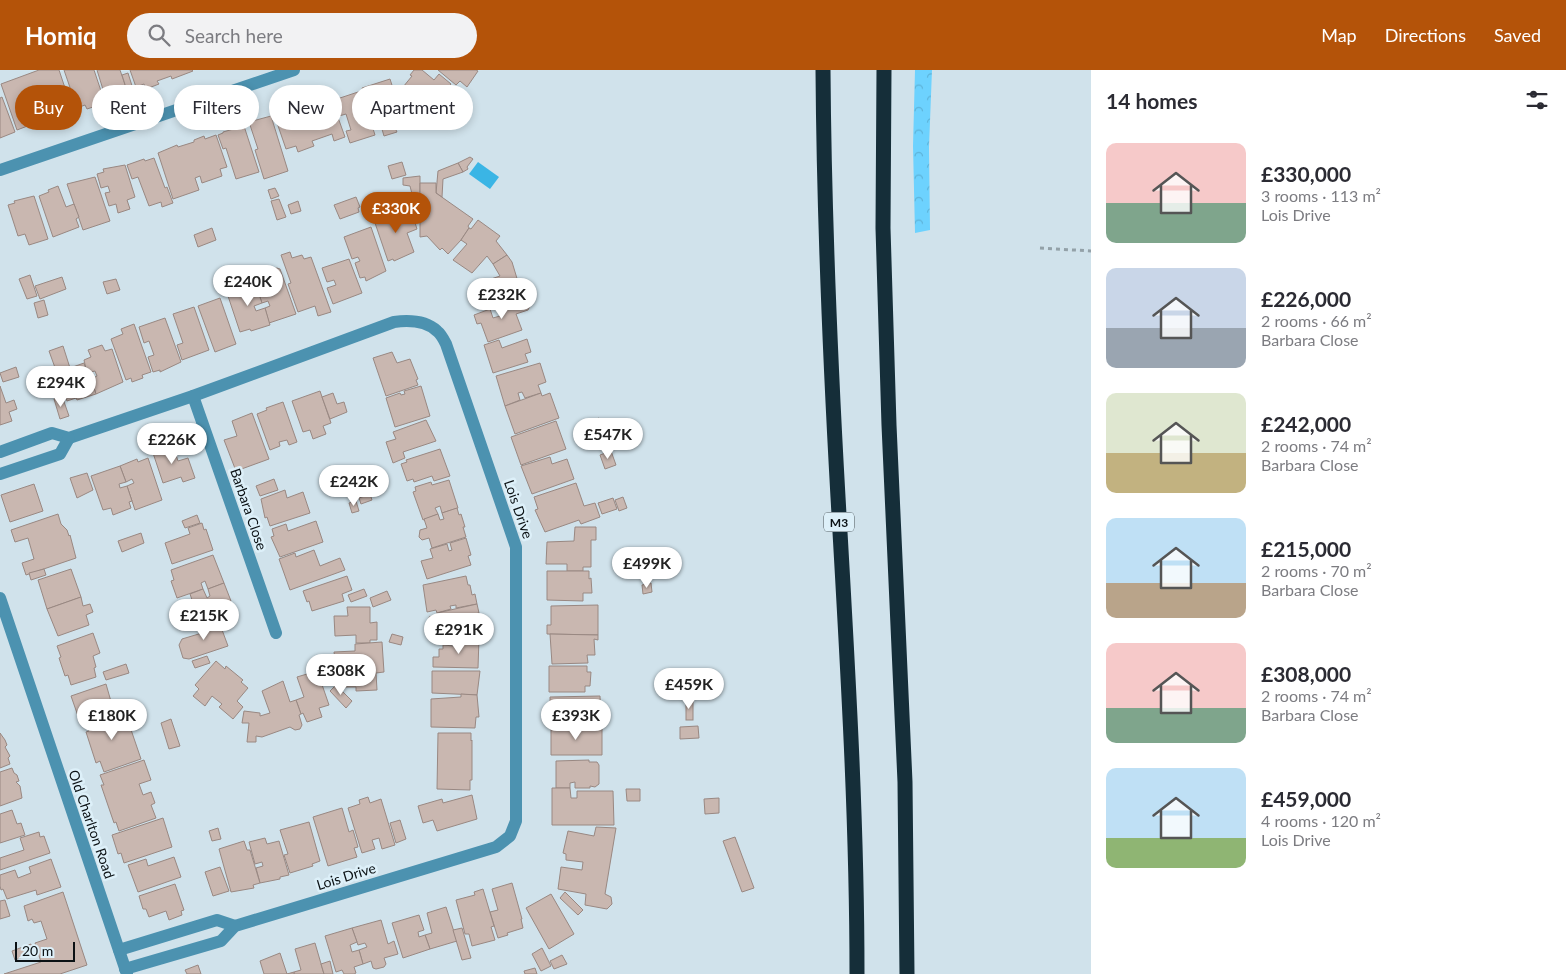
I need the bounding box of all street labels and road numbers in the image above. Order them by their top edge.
street label: Barbara Close [227,466,271,552]
street label: Lois Drive [501,477,537,541]
road number: M3 [824,512,854,532]
street label: Old Charlton Road [65,767,119,881]
street label: Lois Drive [314,859,378,893]

